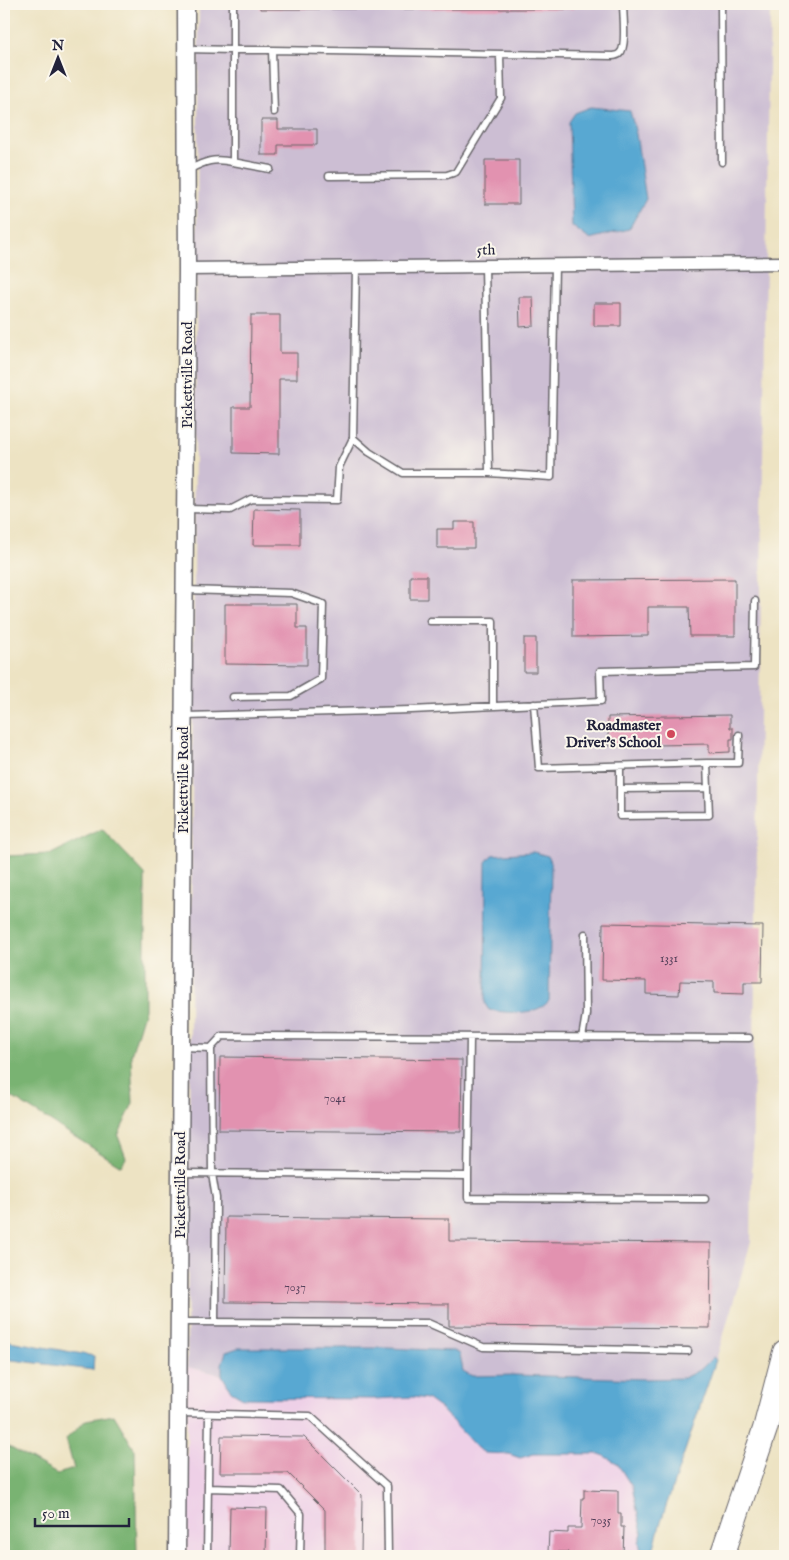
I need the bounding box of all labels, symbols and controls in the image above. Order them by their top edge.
north arrow [32,32,82,82]
text: N [51,37,64,55]
street label: 5th [477,240,495,260]
street label: Pickettville Road [178,320,197,429]
place label: Roadmaster Driver's School [566,716,662,752]
street label: Pickettville Road [174,725,193,834]
marker: Roadmaster Driver's School [665,728,677,740]
house number: 1331 [660,951,678,966]
house number: 7041 [324,1091,346,1106]
street label: Pickettville Road [171,1130,190,1239]
house number: 7037 [284,1280,306,1295]
scale bar [35,1495,129,1527]
text: 50 m [42,1504,70,1523]
house number: 7035 [591,1513,612,1528]

